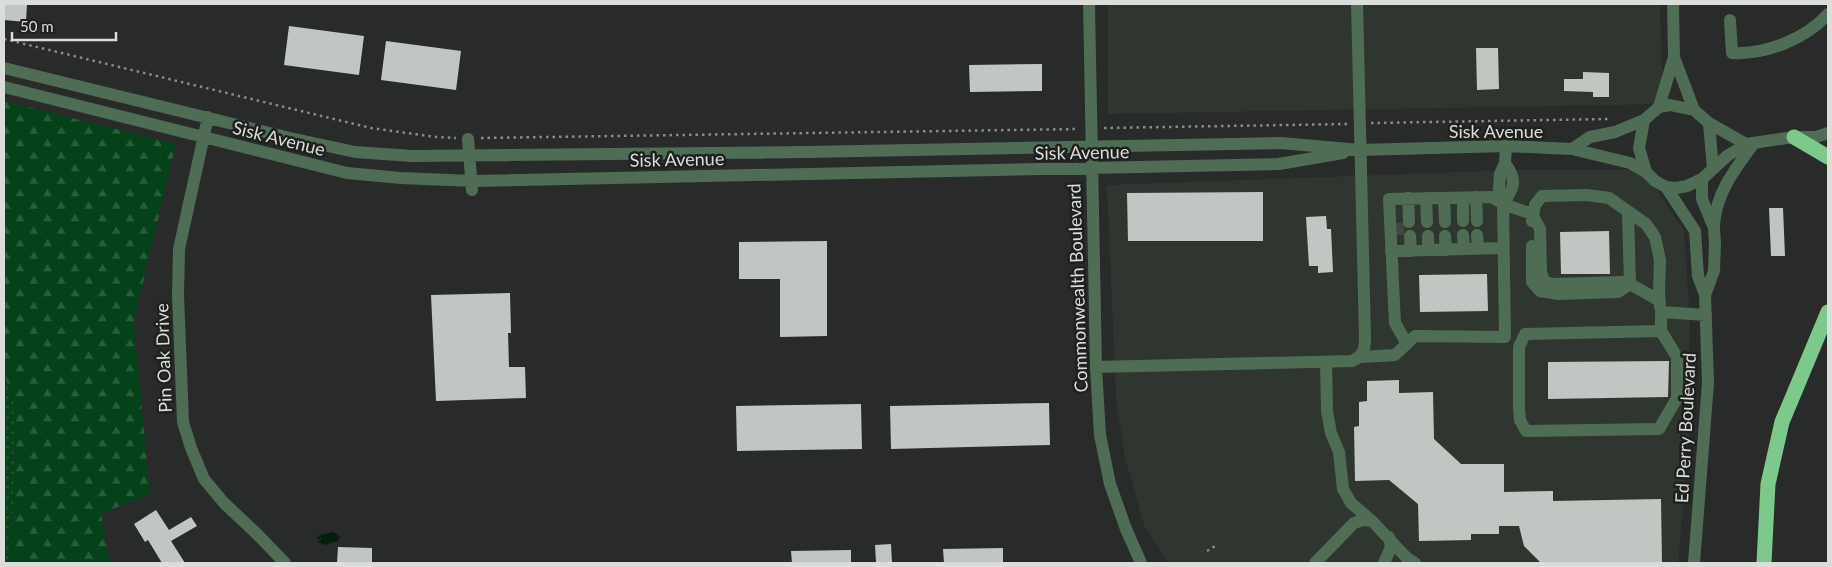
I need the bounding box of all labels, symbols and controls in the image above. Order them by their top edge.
scale bar [12,10,116,42]
text: 50 m [20,17,54,35]
street label: Sisk Avenue [230,116,328,160]
street label: Sisk Avenue [1449,120,1543,142]
street label: Sisk Avenue [1035,140,1129,164]
street label: Sisk Avenue [630,147,724,171]
street label: Commonwealth Boulevard [1062,183,1092,393]
street label: Pin Oak Drive [150,303,176,413]
street label: Ed Perry Boulevard [1670,352,1700,504]

